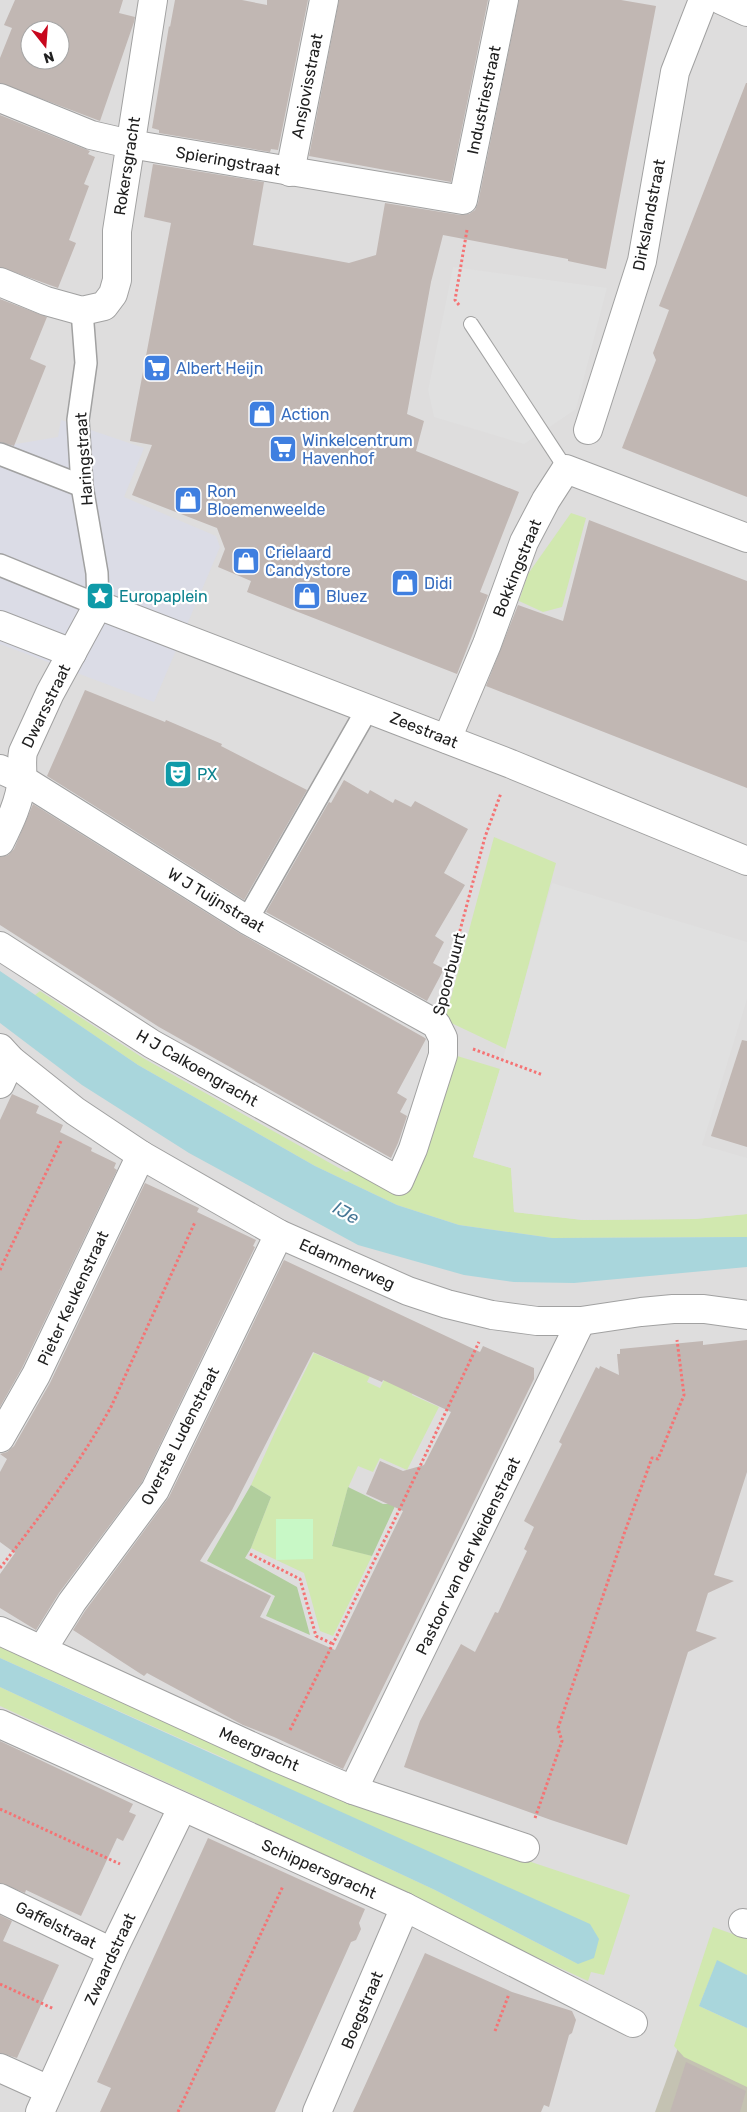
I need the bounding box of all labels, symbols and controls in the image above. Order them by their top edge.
north arrow [20,20,70,70]
street label: Ansjovisstraat [288,32,326,140]
street label: Industriestraat [463,44,505,156]
text: N [41,47,56,67]
street label: Rokersgracht [110,115,144,217]
street label: Spieringstraat [174,142,282,180]
street label: Dirkslandstraat [629,158,669,272]
supermarket icon: Albert Heijn [142,353,172,383]
place label: Albert Heijn [176,359,263,378]
shop icon: Action [247,399,277,429]
place label: Action [281,405,329,424]
street label: Haringstraat [71,412,97,506]
place label: Winkelcentrum Havenhof [302,431,413,468]
supermarket icon: Winkelcentrum Havenhof [268,434,298,464]
place label: Ron Bloemenweelde [207,482,325,519]
shop icon: Ron Bloemenweelde [173,485,203,515]
street label: Bokkingstraat [489,516,545,620]
place label: Crielaard Candystore [265,543,351,580]
shop icon: Crielaard Candystore [231,546,261,576]
shop icon: Didi [390,568,420,598]
place label: Didi [424,574,452,593]
place icon: Europaplein [85,581,115,611]
shop icon: Bluez [292,581,322,611]
place label: Europaplein [119,587,208,606]
place label: Bluez [326,587,367,606]
street label: Dwarsstraat [18,661,74,751]
street label: Zeestraat [387,708,461,752]
theatre icon: PX [163,759,193,789]
place label: PX [197,765,217,784]
street label: W J Tuijnstraat [164,864,268,936]
street label: Spoorbuurt [429,930,469,1018]
street label: H J Calkoengracht [133,1025,261,1111]
water label: IJe [329,1197,363,1229]
street label: Pieter Keukenstraat [33,1228,113,1368]
street label: Edammerweg [296,1234,398,1294]
street label: Overste Ludenstraat [137,1364,223,1508]
street label: Pastoor van der Weidenstraat [412,1454,524,1658]
street label: Meergracht [216,1723,302,1775]
street label: Schippersgracht [259,1835,379,1903]
street label: Gaffelstraat [12,1897,100,1953]
street label: Zwaardstraat [80,1910,140,2008]
street label: Boegstraat [337,1968,387,2052]

